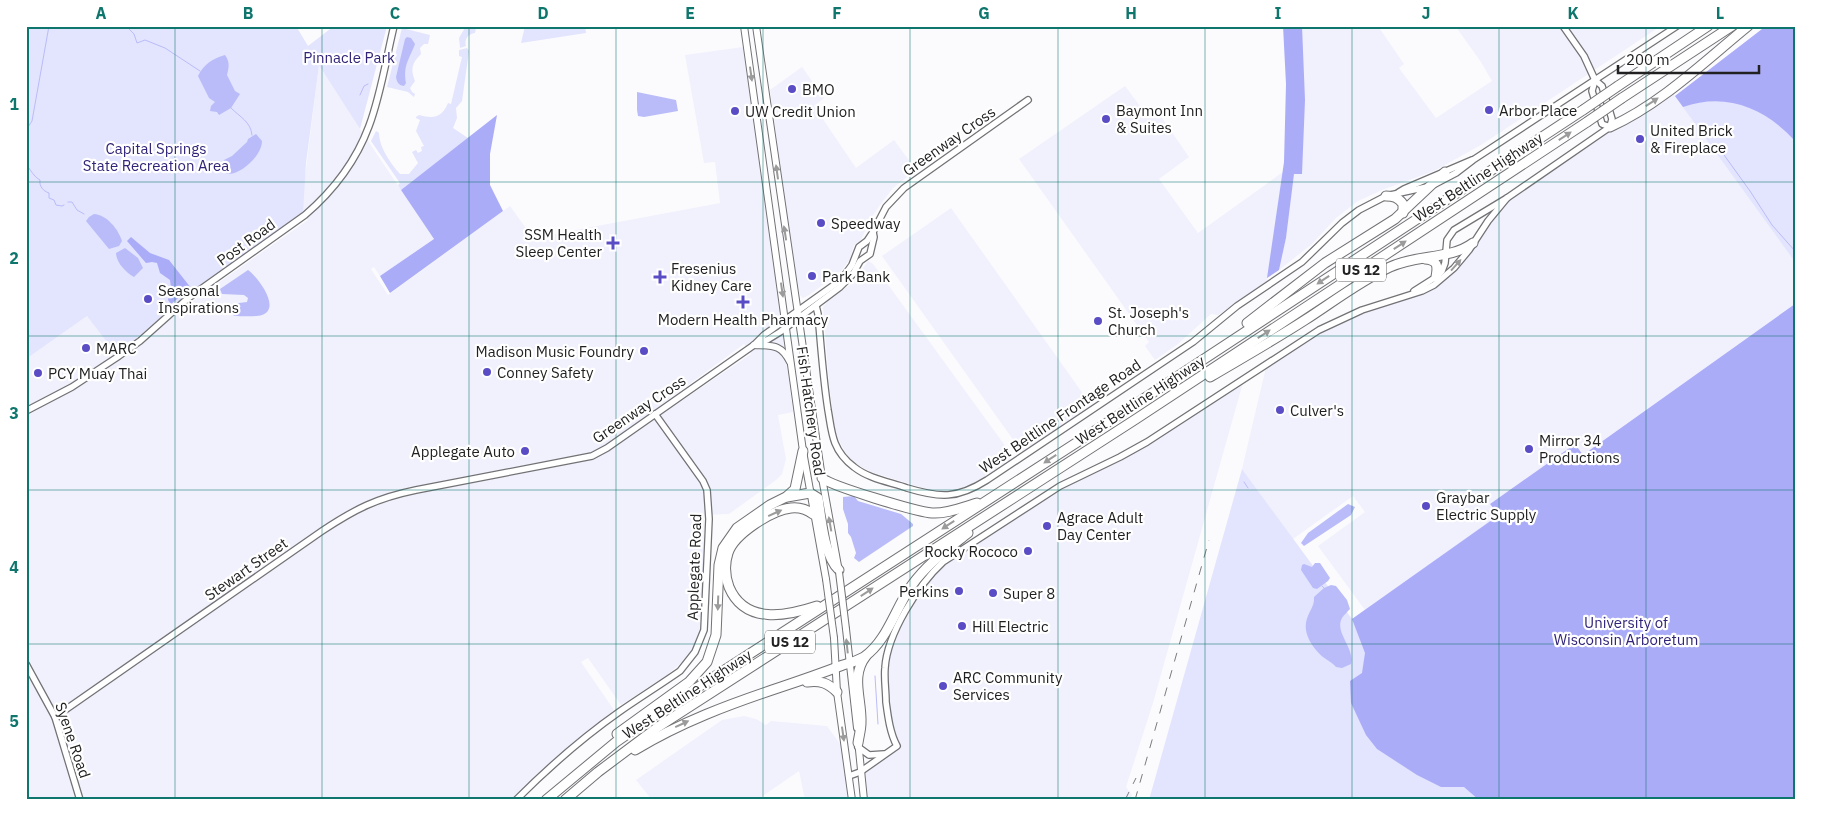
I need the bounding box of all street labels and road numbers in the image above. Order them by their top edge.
street label: Greenway Cross [899,102,999,180]
street label: West Beltline Highway [1410,128,1547,226]
street label: Post Road [213,214,279,270]
road number: US 12 [1336,258,1386,282]
street label: Fish Hatchery Road [792,345,830,477]
street label: West Beltline Highway [1072,351,1209,449]
street label: West Beltline Frontage Road [976,355,1144,477]
street label: Greenway Cross [589,371,689,447]
street label: Applegate Road [683,513,705,621]
street label: Stewart Street [201,533,291,605]
road number: US 12 [765,630,815,654]
street label: West Beltline Highway [619,645,756,743]
street label: Syene Road [51,699,95,781]

